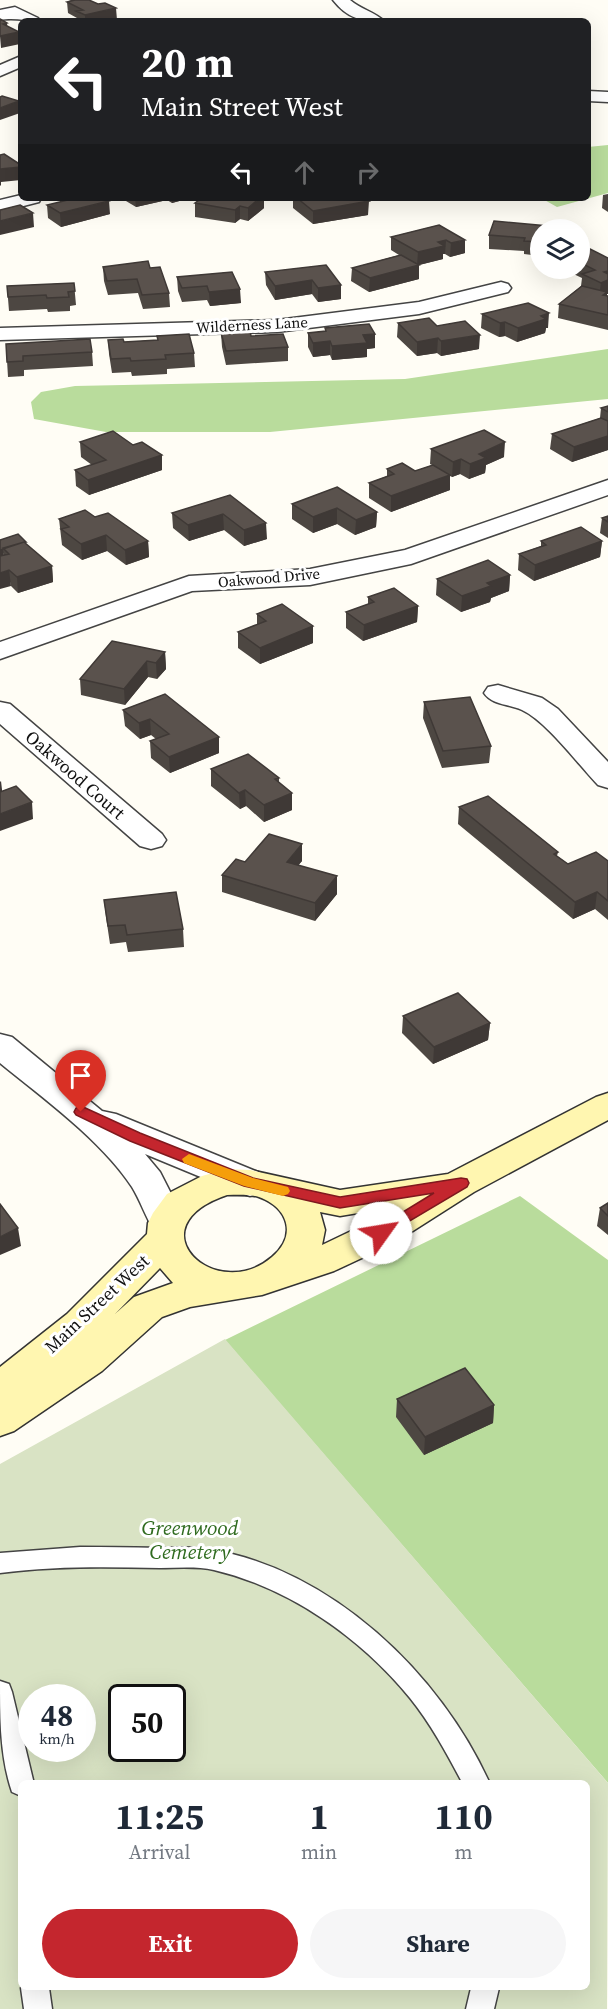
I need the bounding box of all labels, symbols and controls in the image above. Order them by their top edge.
text: 20 m [141,33,234,91]
icon: left [42,42,120,120]
text: Main Street West [141,88,343,125]
icon: left [225,156,258,189]
icon: ahead [288,156,321,189]
icon: right [351,156,384,189]
map controls [530,219,590,279]
button: layers [530,219,590,279]
street label: Wilderness Lane [195,311,309,338]
street label: Oakwood Drive [217,563,321,592]
street label: Oakwood Court [20,724,131,825]
pin [55,1050,106,1112]
icon: arrive [64,1059,97,1092]
position arrow [349,1201,413,1265]
street label: Main Street West [39,1249,154,1359]
park label: Greenwood Cemetery [141,1513,239,1566]
speed limit sign: 50 [108,1684,186,1762]
text: 48 [41,1695,73,1736]
text: km/h [39,1728,75,1749]
text: 11:25 [115,1792,204,1841]
text: 1 [309,1792,329,1841]
text: 110 [434,1792,493,1841]
text: Arrival [129,1838,190,1866]
text: min [301,1838,337,1866]
text: m [455,1838,473,1866]
button: Exit [42,1909,298,1978]
button: Share [310,1909,566,1978]

